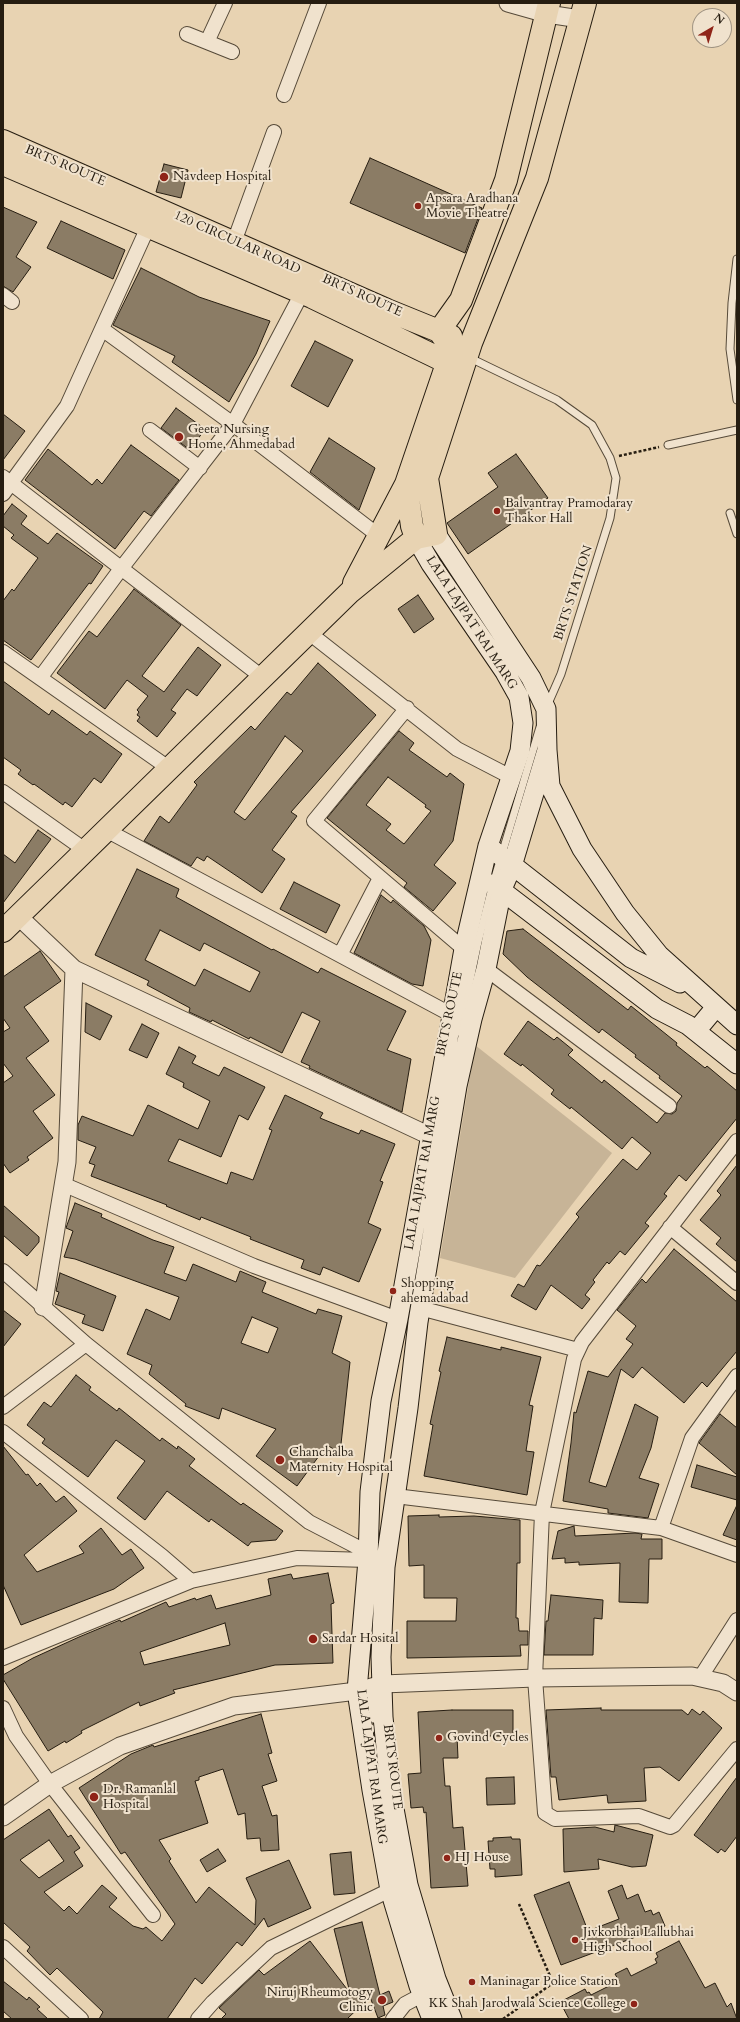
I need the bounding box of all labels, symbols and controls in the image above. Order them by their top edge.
north arrow [692,8,732,48]
text: N [711,10,727,28]
street label: BRTS ROUTE [22,142,108,190]
place label: Navdeep Hospital [173,169,271,185]
marker: Navdeep Hospital [158,171,170,183]
place label: Apsara Aradhana Movie Theatre [426,191,518,222]
marker: Apsara Aradhana Movie Theatre [413,201,423,211]
street label: 120 CIRCULAR ROAD [171,208,303,278]
street label: BRTS ROUTE [320,271,404,321]
place label: Geeta Nursing Home, Ahmedabad [188,422,295,453]
marker: Geeta Nursing Home, Ahmedabad [173,431,185,443]
place label: Balvantray Pramodaray Thakor Hall [505,496,633,527]
marker: Balvantray Pramodaray Thakor Hall [492,506,502,516]
street label: BRTS STATION [551,544,597,642]
street label: LALA LAJPAT RAI MARG [422,553,520,693]
street label: BRTS ROUTE [433,970,467,1058]
street label: LALA LAJPAT RAI MARG [402,1095,444,1251]
place label: Shopping ahemadabad [401,1276,468,1307]
marker: Shopping ahemadabad [388,1286,398,1296]
place label: Chanchalba Maternity Hospital [289,1445,393,1476]
marker: Chanchalba Maternity Hospital [274,1454,286,1466]
place label: Sardar Hosital [322,1631,399,1647]
marker: Sardar Hosital [307,1633,319,1645]
street label: LALA LAJPAT RAI MARG [352,1689,390,1845]
street label: BRTS ROUTE [379,1723,405,1811]
place label: Govind Cycles [447,1730,529,1746]
marker: Govind Cycles [434,1733,444,1743]
place label: Dr. Ramanlal Hospital [103,1782,176,1813]
marker: Dr. Ramanlal Hospital [88,1791,100,1803]
place label: HJ House [455,1850,509,1866]
marker: HJ House [442,1853,452,1863]
place label: Jivkorbhai Lallubhai High School [583,1925,694,1956]
marker: Jivkorbhai Lallubhai High School [570,1935,580,1945]
place label: Maninagar Police Station [480,1974,618,1990]
marker: Maninagar Police Station [467,1977,477,1987]
place label: Niruj Rheumotogy Clinic [267,1985,373,2016]
marker: Niruj Rheumotogy Clinic [376,1994,388,2006]
place label: KK Shah Jarodwala Science College [429,1996,626,2012]
marker: KK Shah Jarodwala Science College [629,1999,639,2009]

